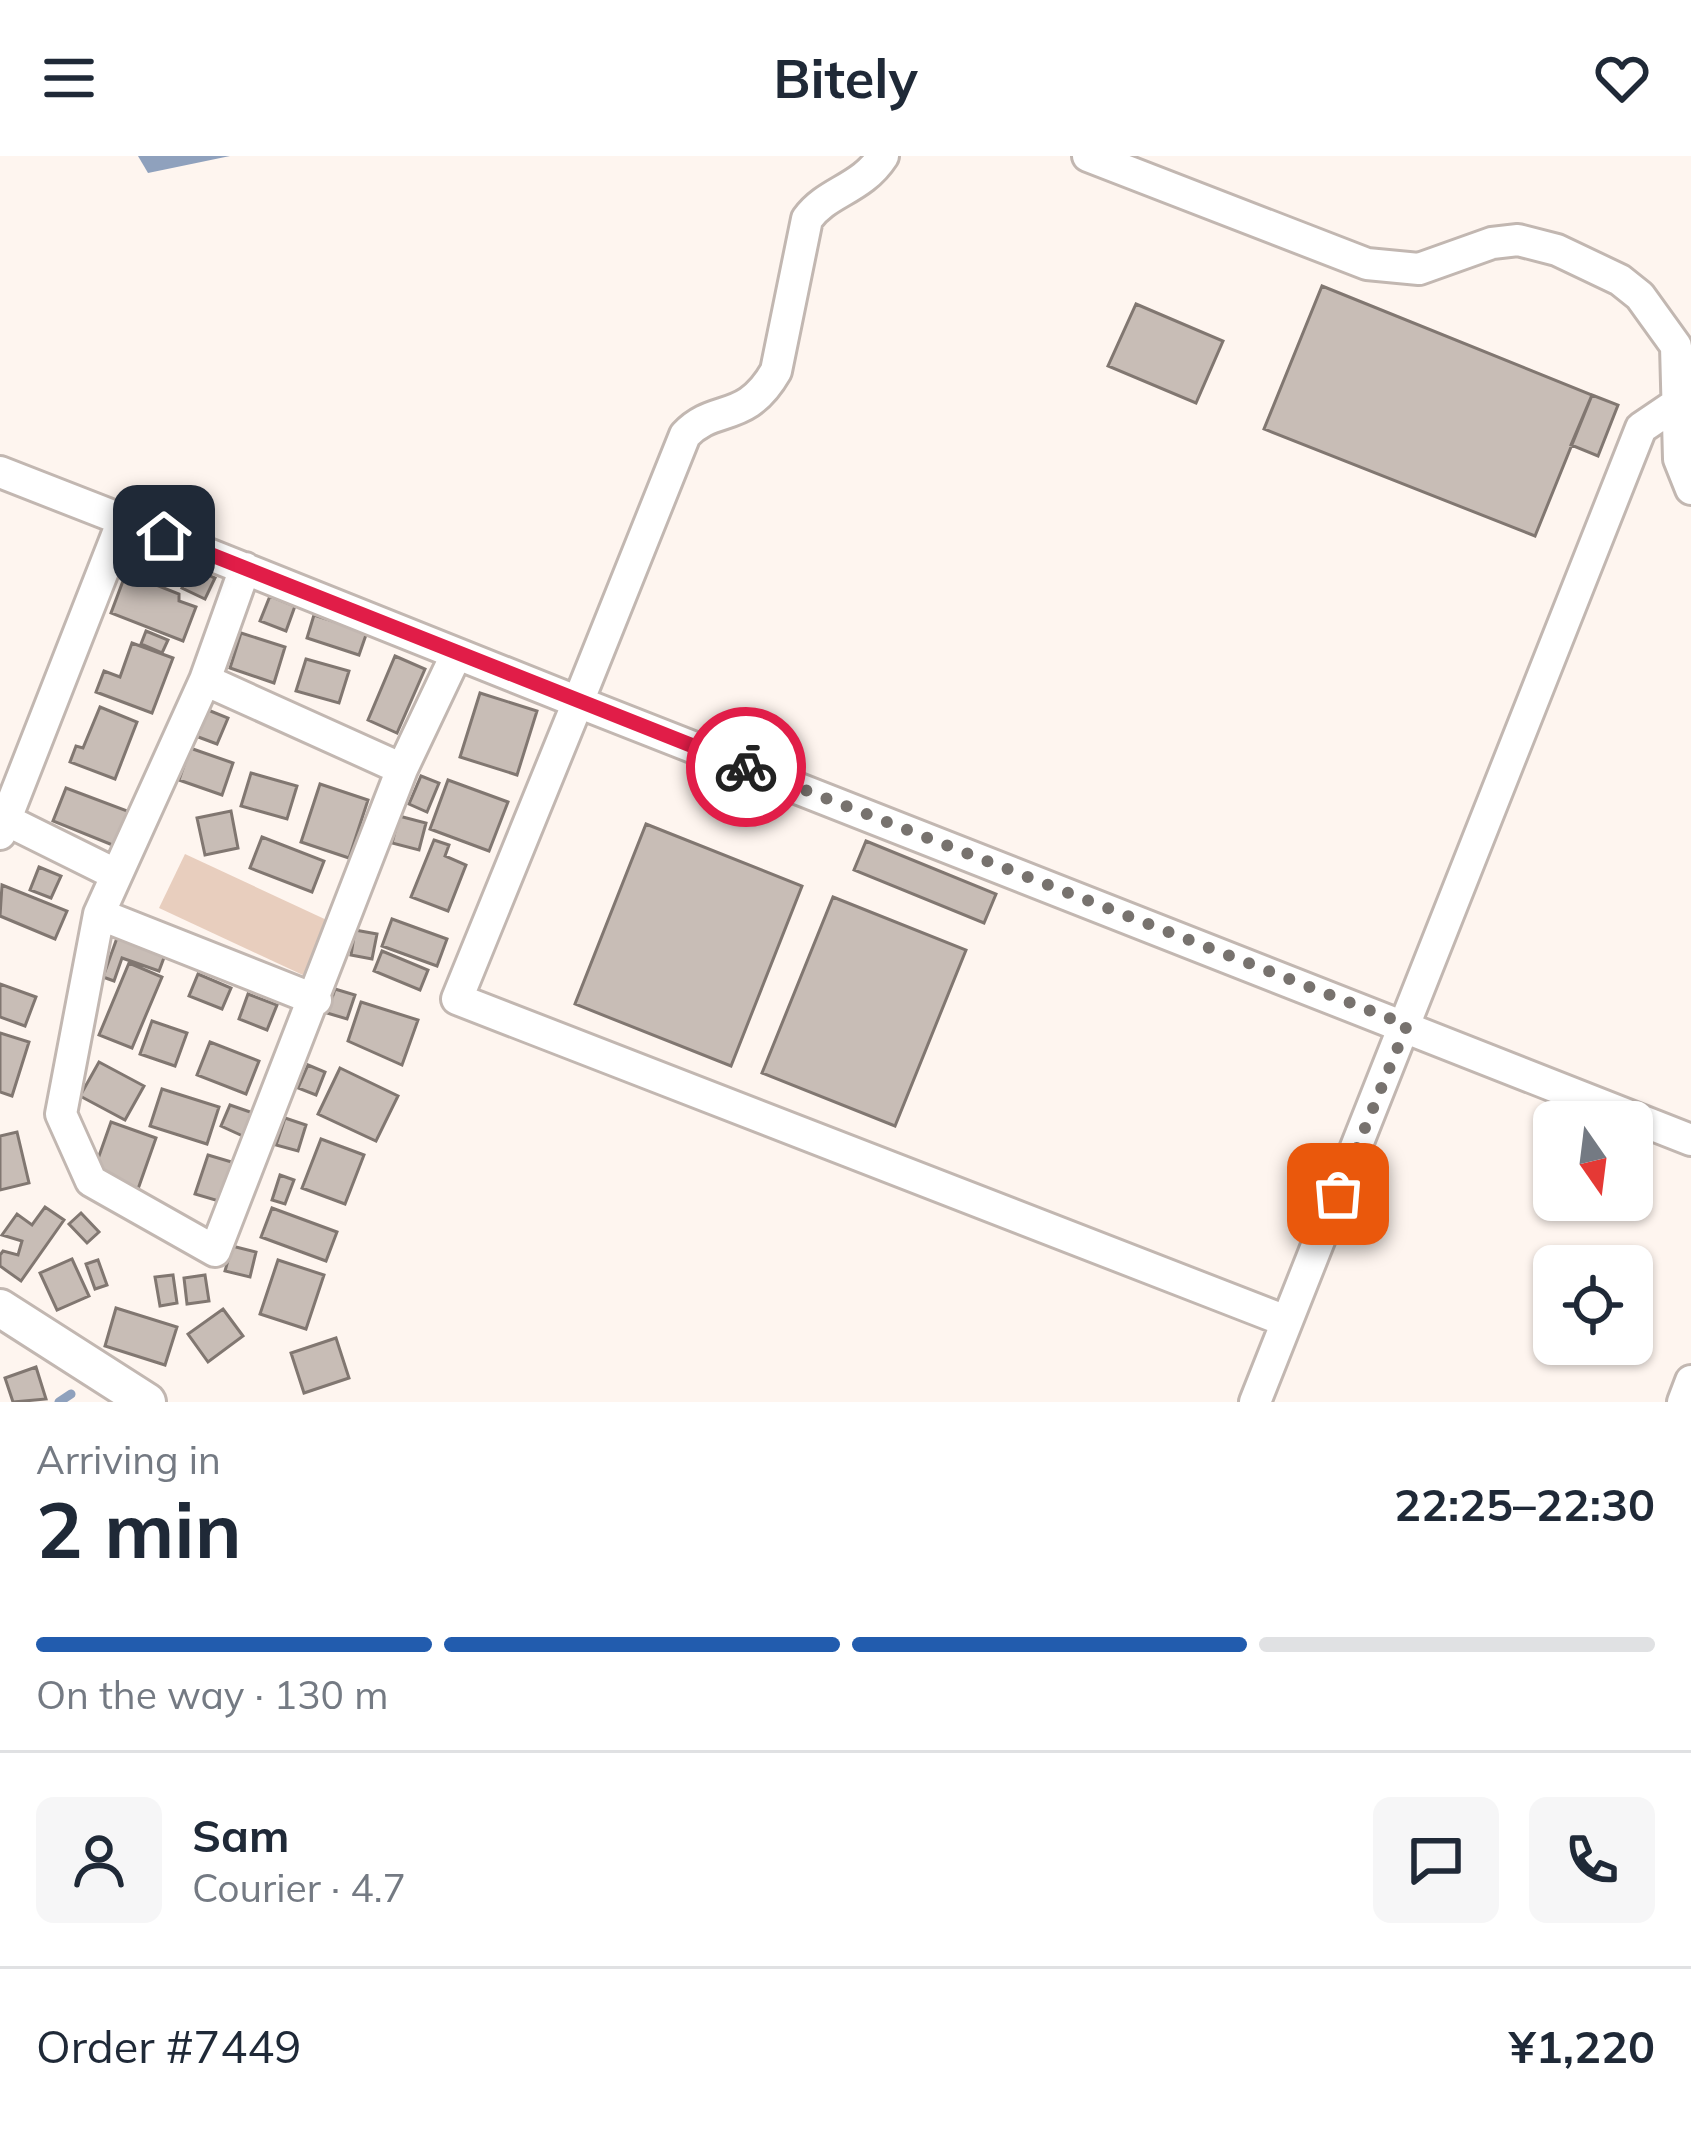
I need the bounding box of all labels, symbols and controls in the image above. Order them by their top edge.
text: Bitely [773,44,918,112]
icon: menu [36,45,102,111]
icon: heart [1589,45,1655,111]
pin [113,485,215,587]
icon: home [131,503,197,569]
courier [686,707,806,827]
icon: bike [713,734,779,800]
north arrow [1533,1101,1653,1221]
map controls [1533,1101,1653,1365]
pin [1287,1143,1389,1245]
icon: bag [1305,1161,1371,1227]
button: locate [1533,1245,1653,1365]
text: Arriving in [36,1435,221,1484]
text: 22:25–22:30 [1394,1476,1655,1532]
text: 2 min [36,1480,242,1578]
text: On the way · 130 m [36,1670,388,1719]
button: person [36,1797,162,1923]
button: chat [1373,1797,1499,1923]
button: phone [1529,1797,1655,1923]
text: Sam [192,1807,289,1863]
text: Courier · 4.7 [192,1863,406,1912]
text: Order #7449 [36,2018,301,2074]
text: ¥1,220 [1509,2018,1655,2074]

